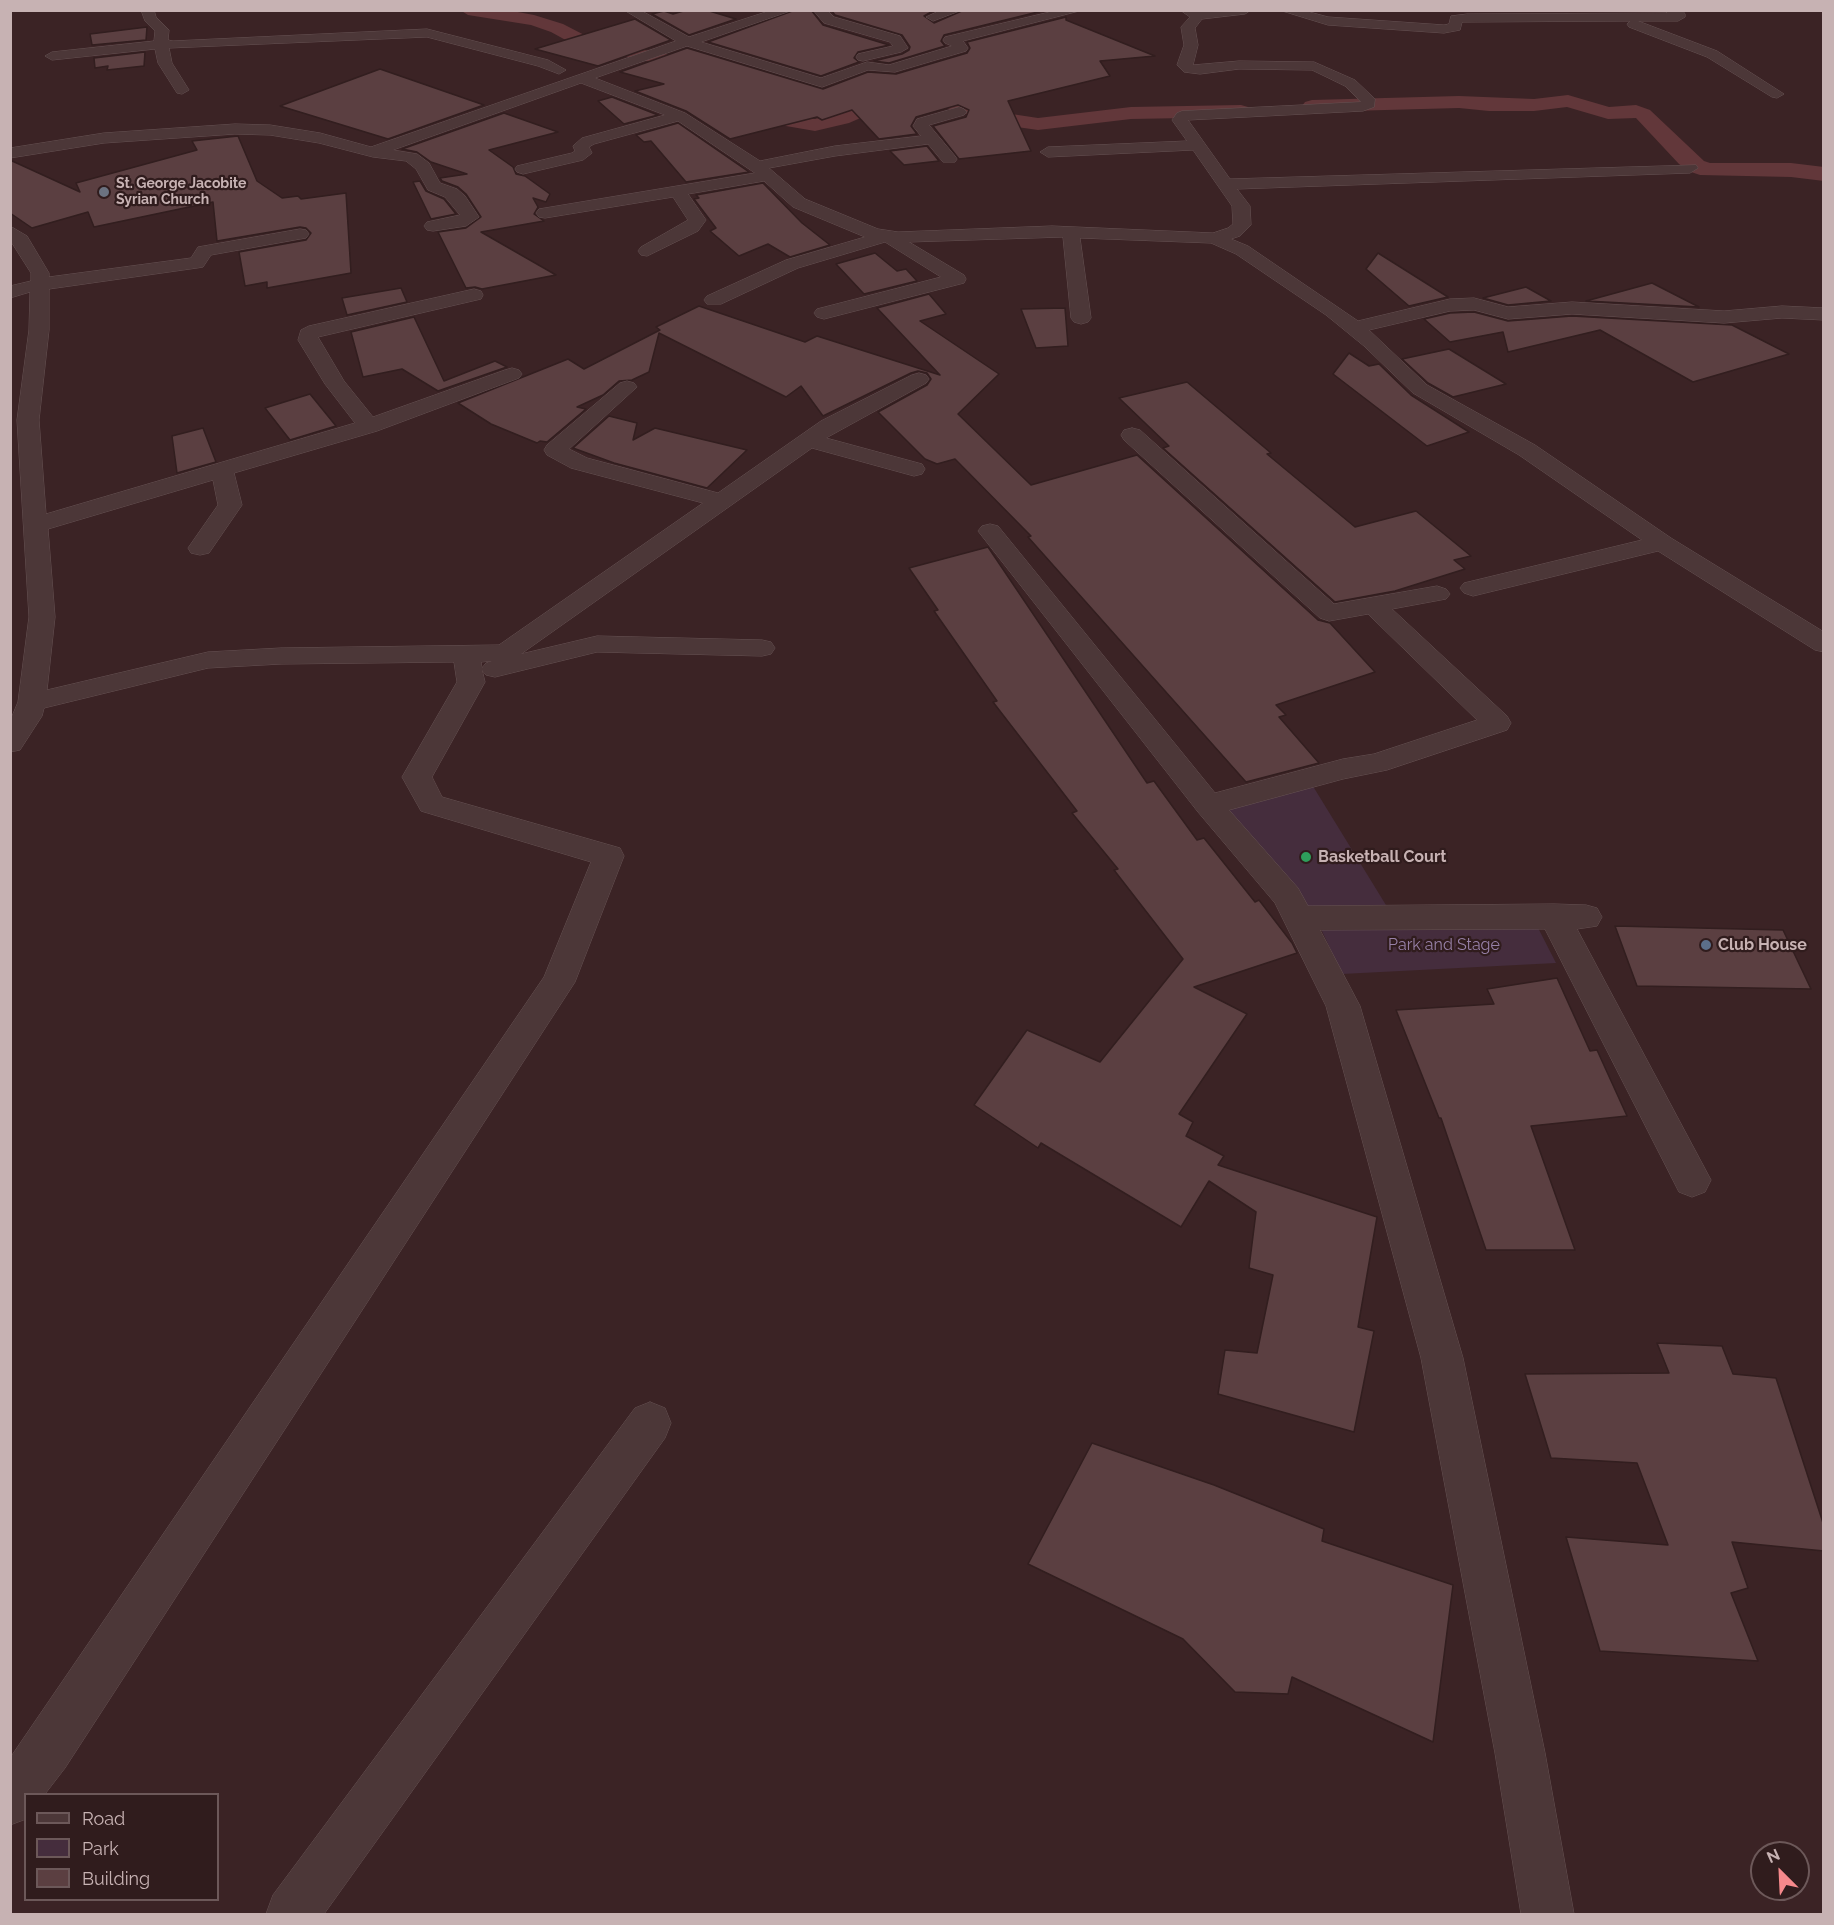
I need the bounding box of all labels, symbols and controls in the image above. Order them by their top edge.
place label: St. George Jacobite Syrian Church [116,176,246,208]
marker: St. George Jacobite Syrian Church [97,185,111,199]
place label: Basketball Court [1318,847,1446,867]
marker: Basketball Court [1299,850,1313,864]
park label: Park and Stage [1388,935,1500,955]
place label: Club House [1718,935,1807,955]
marker: Club House [1699,938,1713,952]
legend [24,1793,219,1901]
text: Road [82,1808,125,1829]
text: Park [82,1838,119,1859]
north arrow [1750,1841,1810,1901]
text: N [1764,1845,1783,1867]
text: Building [82,1868,150,1889]

